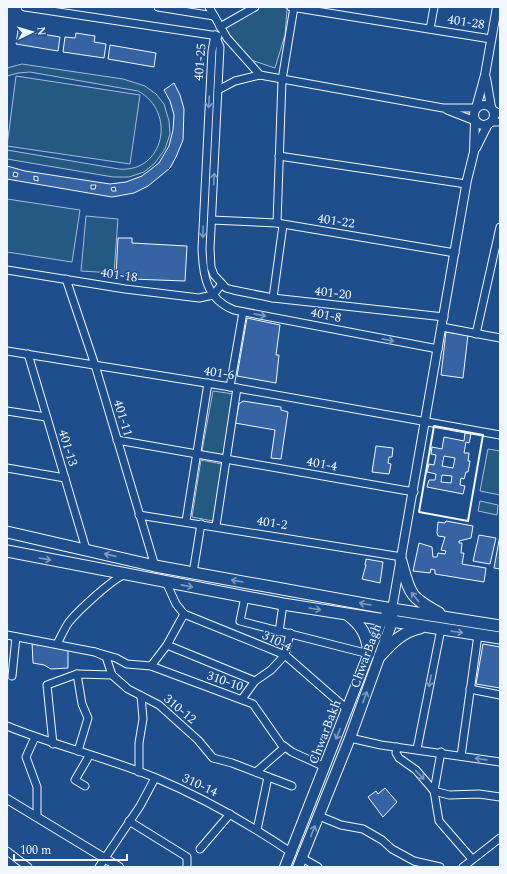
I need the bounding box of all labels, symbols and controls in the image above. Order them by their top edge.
street label: 401-28 [446,9,486,35]
north arrow [12,12,52,52]
text: N [33,26,50,36]
street label: 401-25 [188,43,212,81]
one-way arrow [206,95,213,108]
one-way arrow [210,173,217,186]
street label: 401-22 [316,208,356,234]
one-way arrow [199,225,206,238]
street label: 401-18 [99,262,139,288]
street label: 401-20 [313,281,353,305]
street label: 401-8 [309,302,343,328]
one-way arrow [254,311,267,319]
one-way arrow [381,336,394,344]
street label: 401-6 [202,361,236,385]
street label: 401-11 [108,397,138,439]
street label: 401-13 [53,427,83,469]
street label: 401-4 [305,451,339,477]
street label: 401-2 [255,511,289,535]
one-way arrow [103,550,116,558]
one-way arrow [38,555,51,563]
one-way arrow [231,576,244,584]
one-way arrow [180,582,193,590]
one-way arrow [410,591,419,602]
one-way arrow [359,600,372,608]
one-way arrow [308,605,321,613]
street label: ChwarBagh [345,620,387,691]
street label: 310-4 [259,625,296,657]
one-way arrow [450,628,463,636]
street label: 310-10 [204,665,246,697]
one-way arrow [426,675,434,688]
street label: 310-12 [159,689,201,729]
one-way arrow [362,691,370,703]
street label: ChwarBakh [304,696,347,767]
one-way arrow [334,727,342,739]
one-way arrow [475,755,488,763]
street label: 310-14 [179,768,222,802]
one-way arrow [415,770,425,780]
one-way arrow [309,825,317,837]
scale bar [14,836,127,862]
text: 100 m [20,841,51,860]

